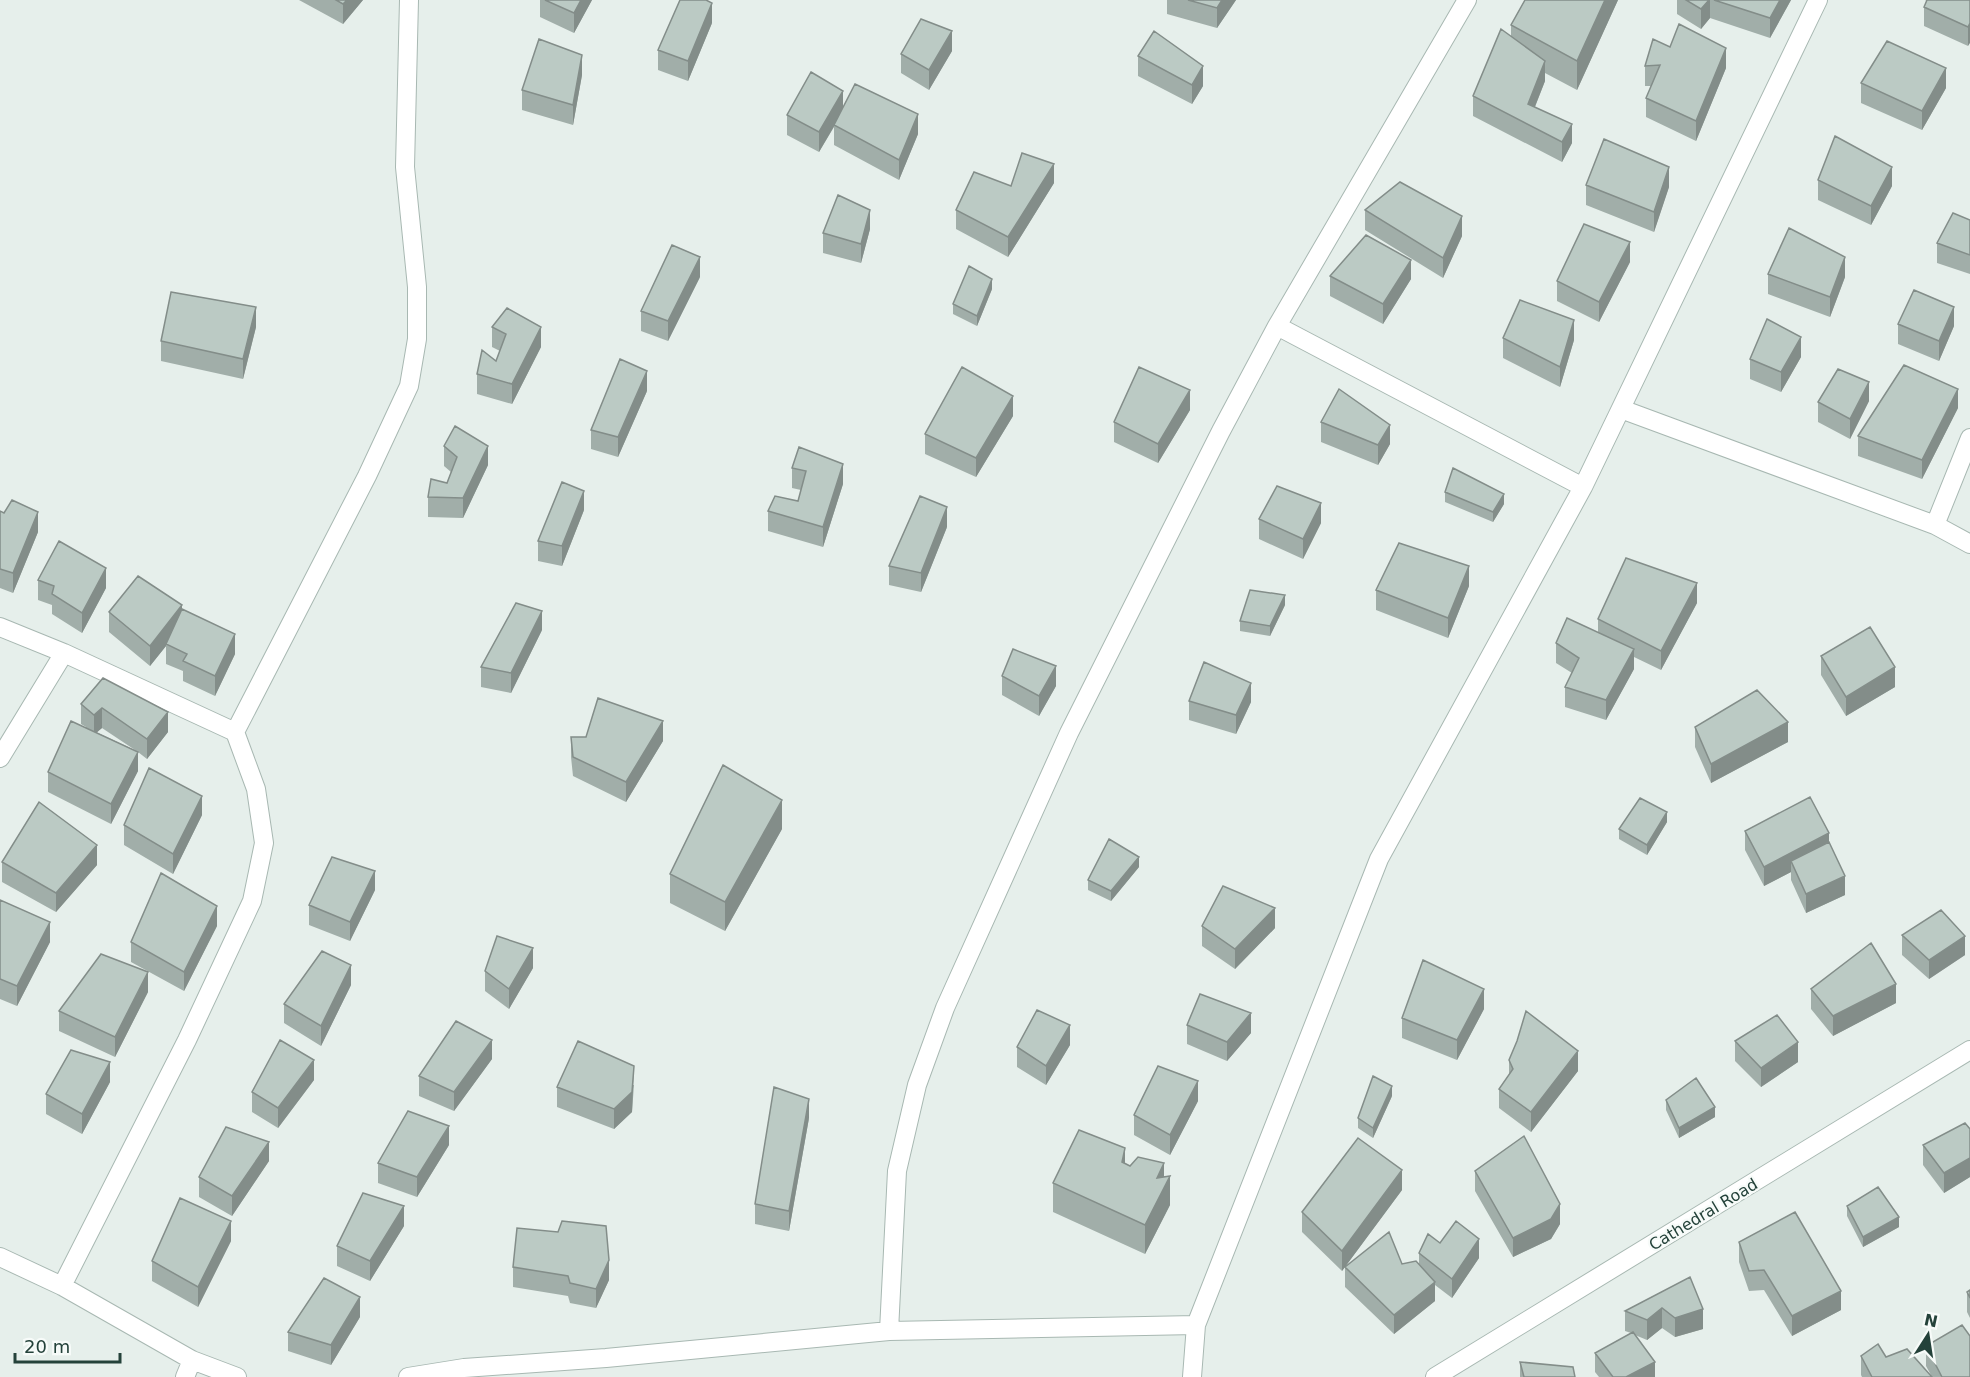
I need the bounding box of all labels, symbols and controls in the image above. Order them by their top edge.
street label: Cathedral Road [1645,1174,1761,1254]
north arrow [1898,1305,1958,1365]
text: N [1922,1310,1940,1332]
scale bar [15,1326,120,1364]
text: 20 m [24,1336,70,1357]

